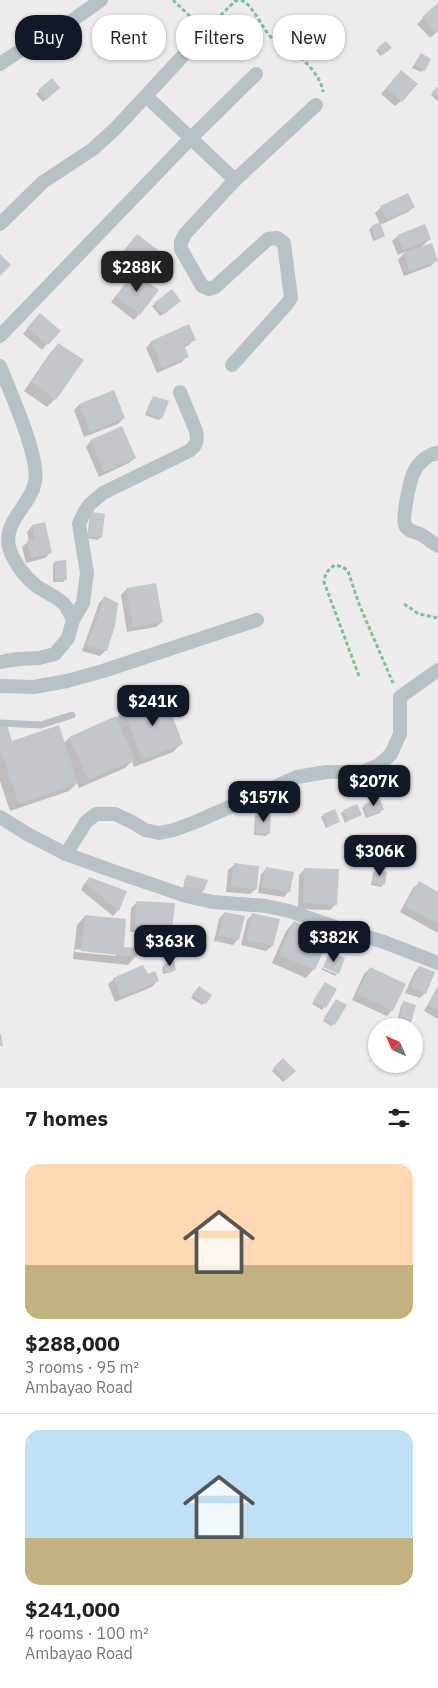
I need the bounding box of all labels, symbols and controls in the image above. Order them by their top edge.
chip: Buy [15,15,82,60]
chip: Rent [92,15,166,60]
chip: Filters [176,15,263,60]
chip: New [273,15,345,60]
pin: $288K [102,250,172,293]
text: $288K [112,257,162,277]
pin: $241K [118,684,188,727]
text: $241K [128,691,178,711]
pin: $207K [339,764,409,807]
text: $207K [349,771,399,791]
pin: $157K [229,780,299,823]
text: $157K [239,787,289,807]
pin: $306K [345,834,415,877]
text: $306K [355,841,405,861]
pin: $382K [299,920,369,963]
pin: $363K [135,924,205,967]
text: $382K [309,927,359,947]
text: $363K [145,931,195,951]
north arrow [368,1018,422,1072]
map controls [368,1018,423,1073]
text: 7 homes [25,1104,108,1132]
icon: filters [385,1104,413,1132]
icon: home [174,1197,264,1287]
text: $288,000 [25,1329,120,1357]
text: 3 rooms · 95 m² [25,1357,139,1377]
text: Ambayao Road [25,1377,133,1397]
icon: home [174,1462,264,1552]
text: $241,000 [25,1595,120,1623]
text: 4 rooms · 100 m² [25,1623,149,1643]
text: Ambayao Road [25,1643,133,1663]

